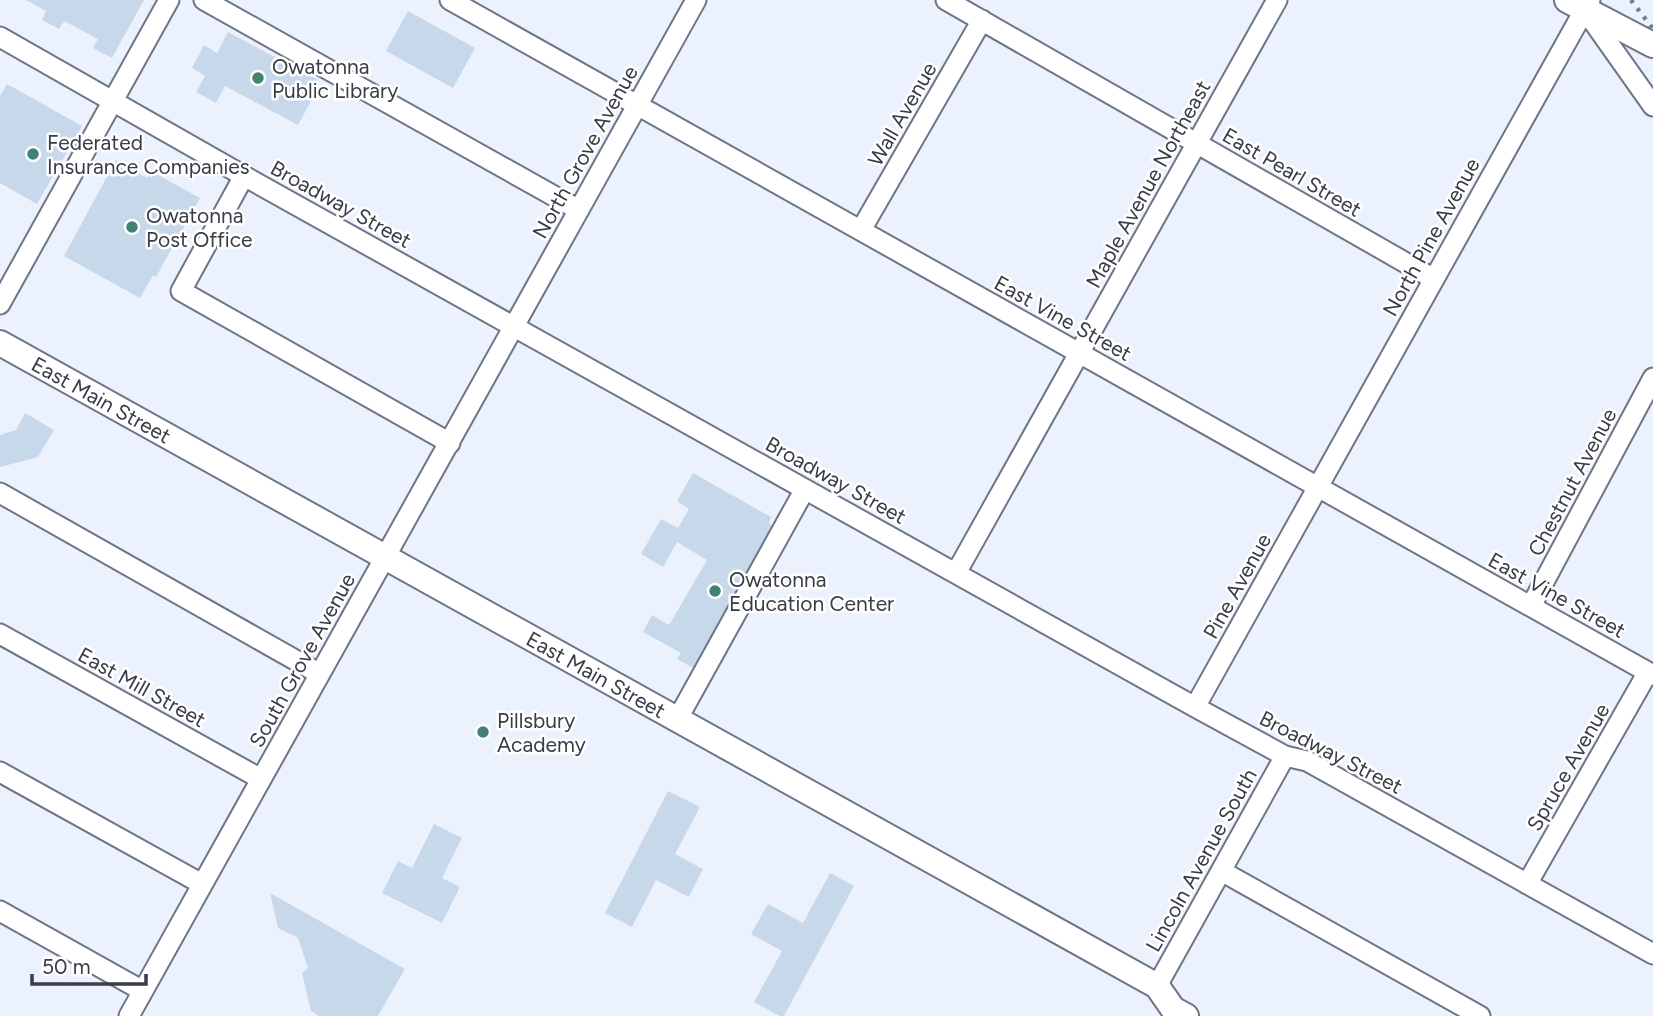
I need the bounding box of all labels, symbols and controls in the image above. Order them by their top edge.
place label: Owatonna Public Library [272,54,398,103]
street label: Wall Avenue [862,58,942,170]
street label: North Grove Avenue [527,61,643,243]
marker: Owatonna Public Library [250,70,266,86]
street label: Maple Avenue Northeast [1080,76,1216,292]
street label: East Pearl Street [1218,122,1366,222]
place label: Federated Insurance Companies [47,130,250,179]
marker: Federated Insurance Companies [25,146,41,162]
street label: North Pine Avenue [1377,154,1485,320]
street label: Broadway Street [266,155,416,253]
place label: Owatonna Post Office [146,203,253,252]
marker: Owatonna Post Office [124,219,140,235]
street label: East Vine Street [990,270,1136,366]
street label: East Main Street [27,351,175,448]
street label: Chestnut Avenue [1523,404,1621,560]
street label: Broadway Street [761,431,911,529]
street label: Pine Avenue [1198,529,1276,643]
street label: East Vine Street [1484,547,1630,643]
place label: Owatonna Education Center [729,567,894,616]
street label: South Grove Avenue [244,569,360,751]
marker: Owatonna Education Center [707,583,723,599]
street label: East Main Street [522,626,670,723]
street label: East Mill Street [74,642,210,732]
street label: Spruce Avenue [1521,699,1615,835]
street label: Broadway Street [1255,705,1407,799]
place label: Pillsbury Academy [497,708,586,757]
marker: Pillsbury Academy [475,724,491,740]
street label: Lincoln Avenue South [1140,764,1262,956]
scale bar [32,942,145,986]
text: 50 m [42,954,91,979]

